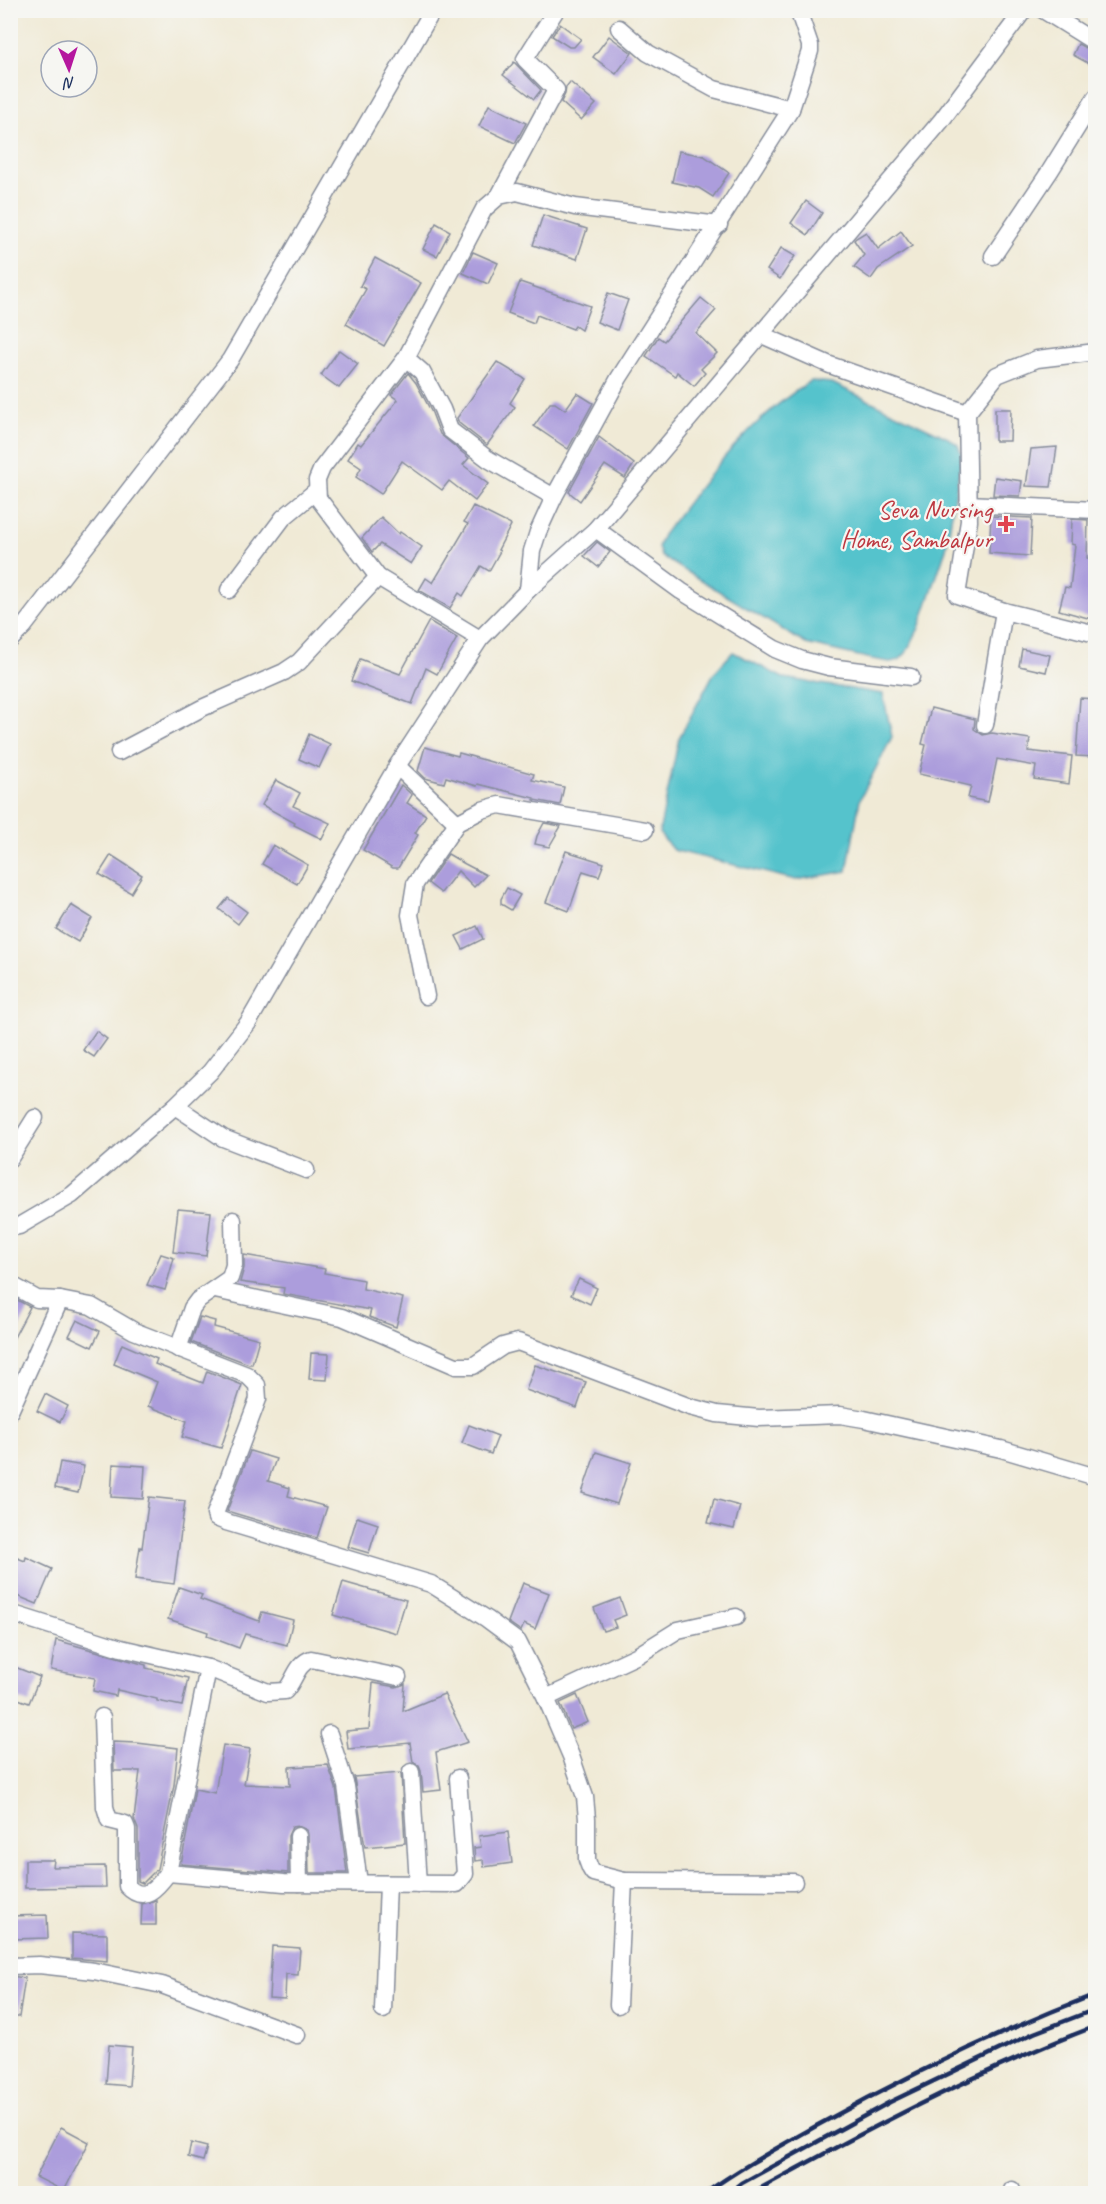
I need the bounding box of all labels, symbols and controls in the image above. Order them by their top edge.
north arrow [39,39,99,99]
text: N [61,73,75,93]
place label: Seva Nursing Home, Sambalpur [840,493,994,556]
marker: Seva Nursing Home, Sambalpur [997,515,1015,533]

